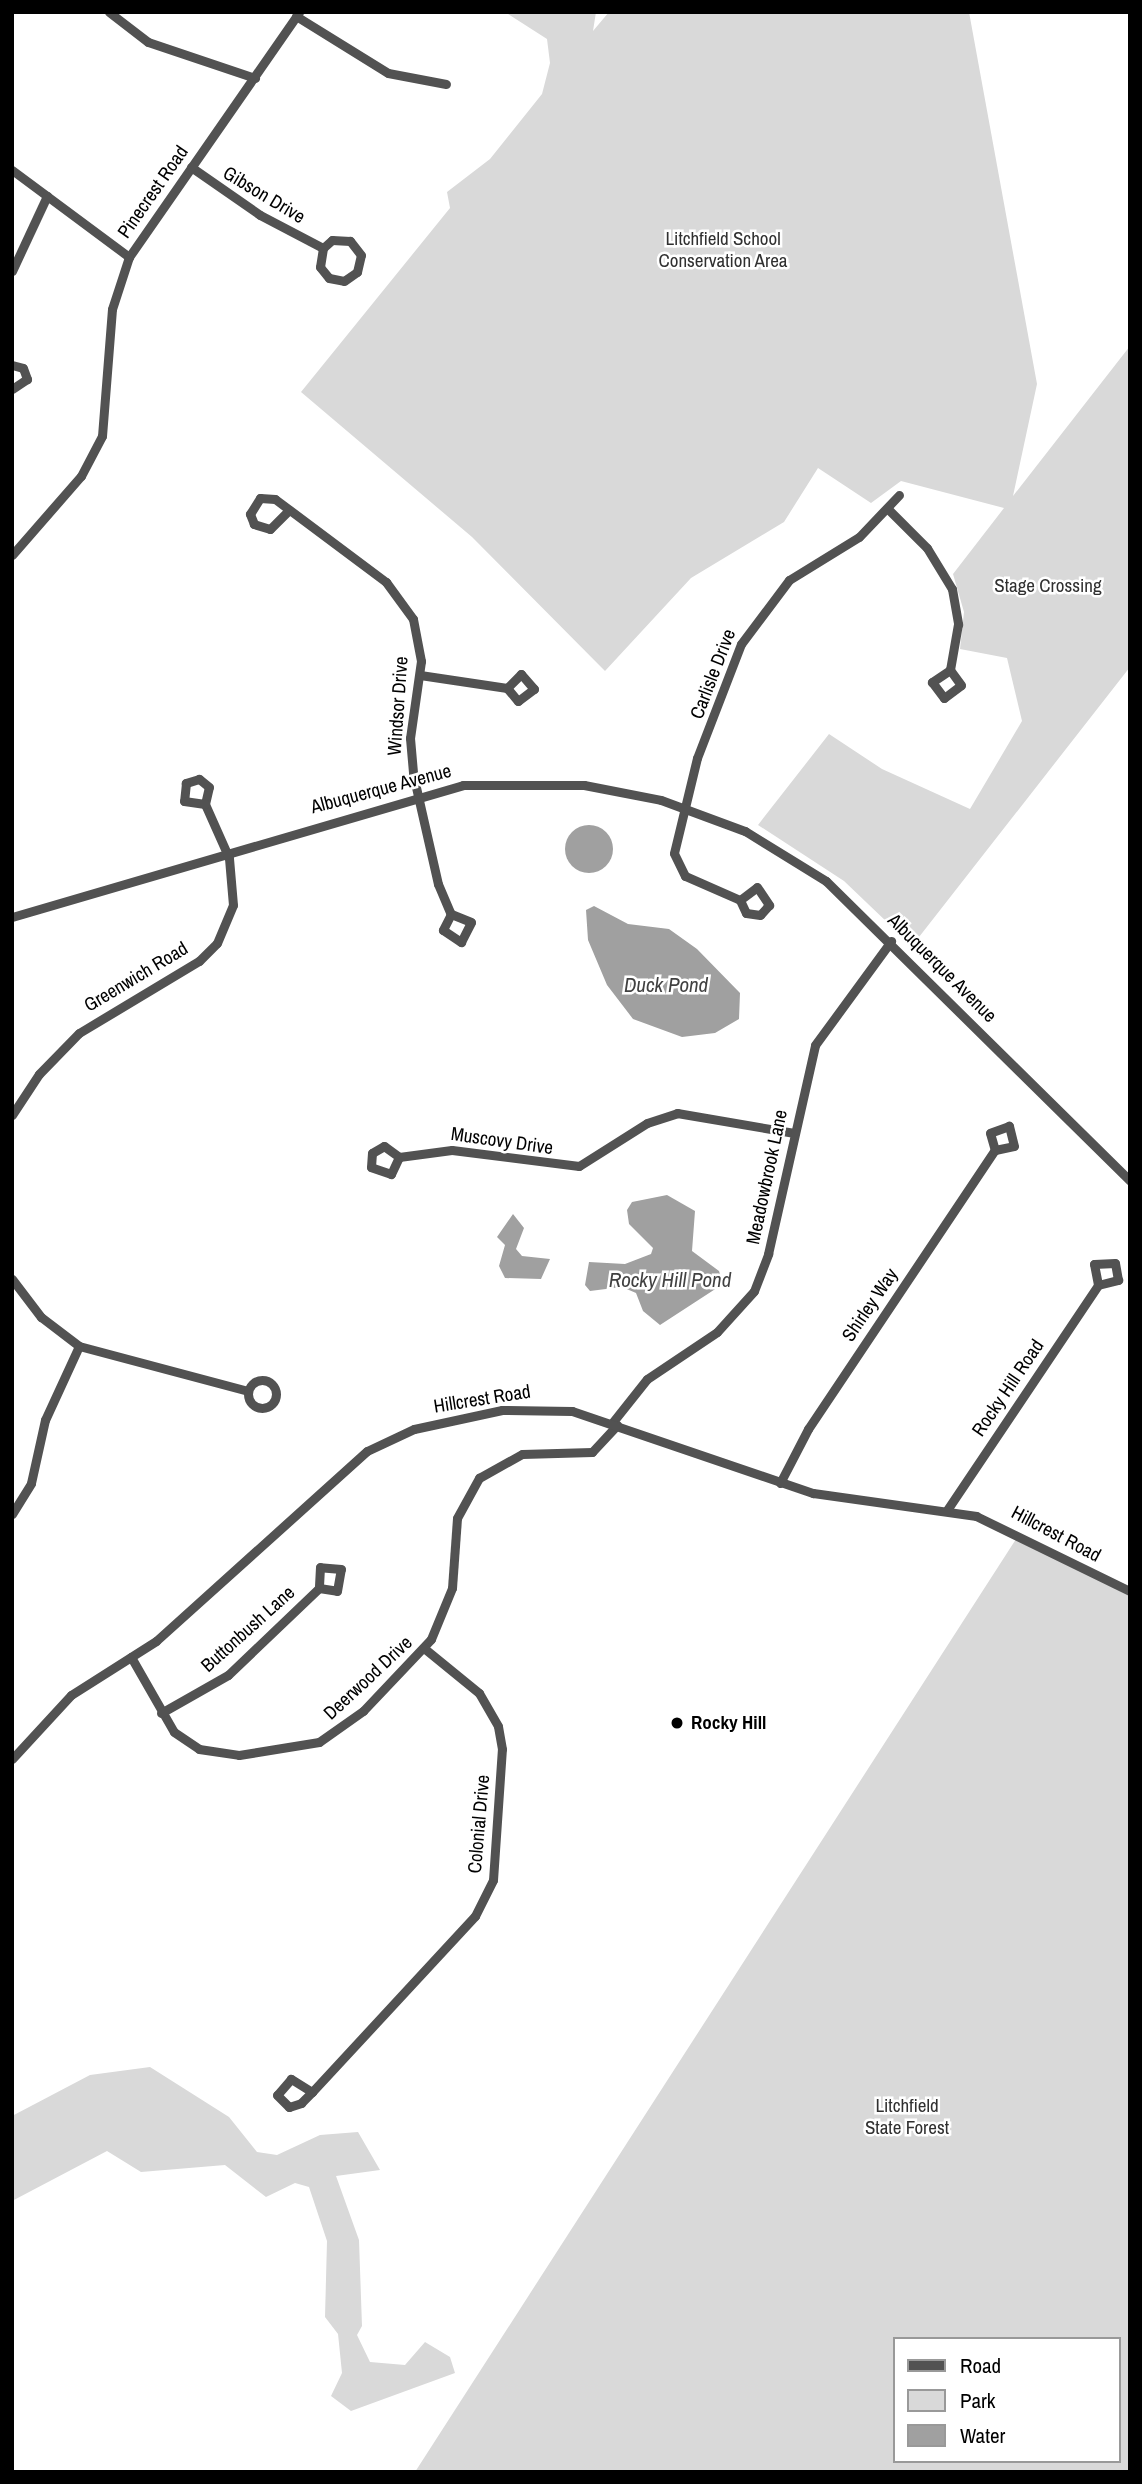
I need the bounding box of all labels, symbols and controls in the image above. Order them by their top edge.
street label: Pinecrest Road [113,141,193,243]
street label: Gibson Drive [219,162,309,228]
park label: Litchfield School Conservation Area [658,228,788,272]
park label: Stage Crossing [994,575,1102,597]
street label: Carlisle Drive [685,626,741,722]
street label: Windsor Drive [383,656,413,756]
street label: Albuquerque Avenue [308,759,454,819]
street label: Albuquerque Avenue [883,909,1001,1027]
street label: Greenwich Road [80,937,192,1017]
water label: Duck Pond [624,972,708,998]
street label: Meadowbrook Lane [742,1108,792,1246]
street label: Muscovy Drive [449,1123,555,1159]
street label: Shirley Way [837,1264,903,1346]
water label: Rocky Hill Pond [609,1267,731,1293]
street label: Rocky Hill Road [967,1335,1049,1441]
street label: Hillcrest Road [432,1380,532,1418]
street label: Hillcrest Road [1007,1501,1105,1567]
street label: Buttonbush Lane [197,1581,299,1677]
street label: Deerwood Drive [319,1631,417,1725]
place label: Rocky Hill [691,1712,766,1734]
marker: Rocky Hill [669,1715,685,1731]
street label: Colonial Drive [463,1774,495,1874]
park label: Litchfield State Forest [865,2095,949,2139]
legend [894,2337,1121,2463]
text: Road [960,2351,1001,2380]
text: Park [960,2386,995,2415]
text: Water [960,2421,1005,2450]

